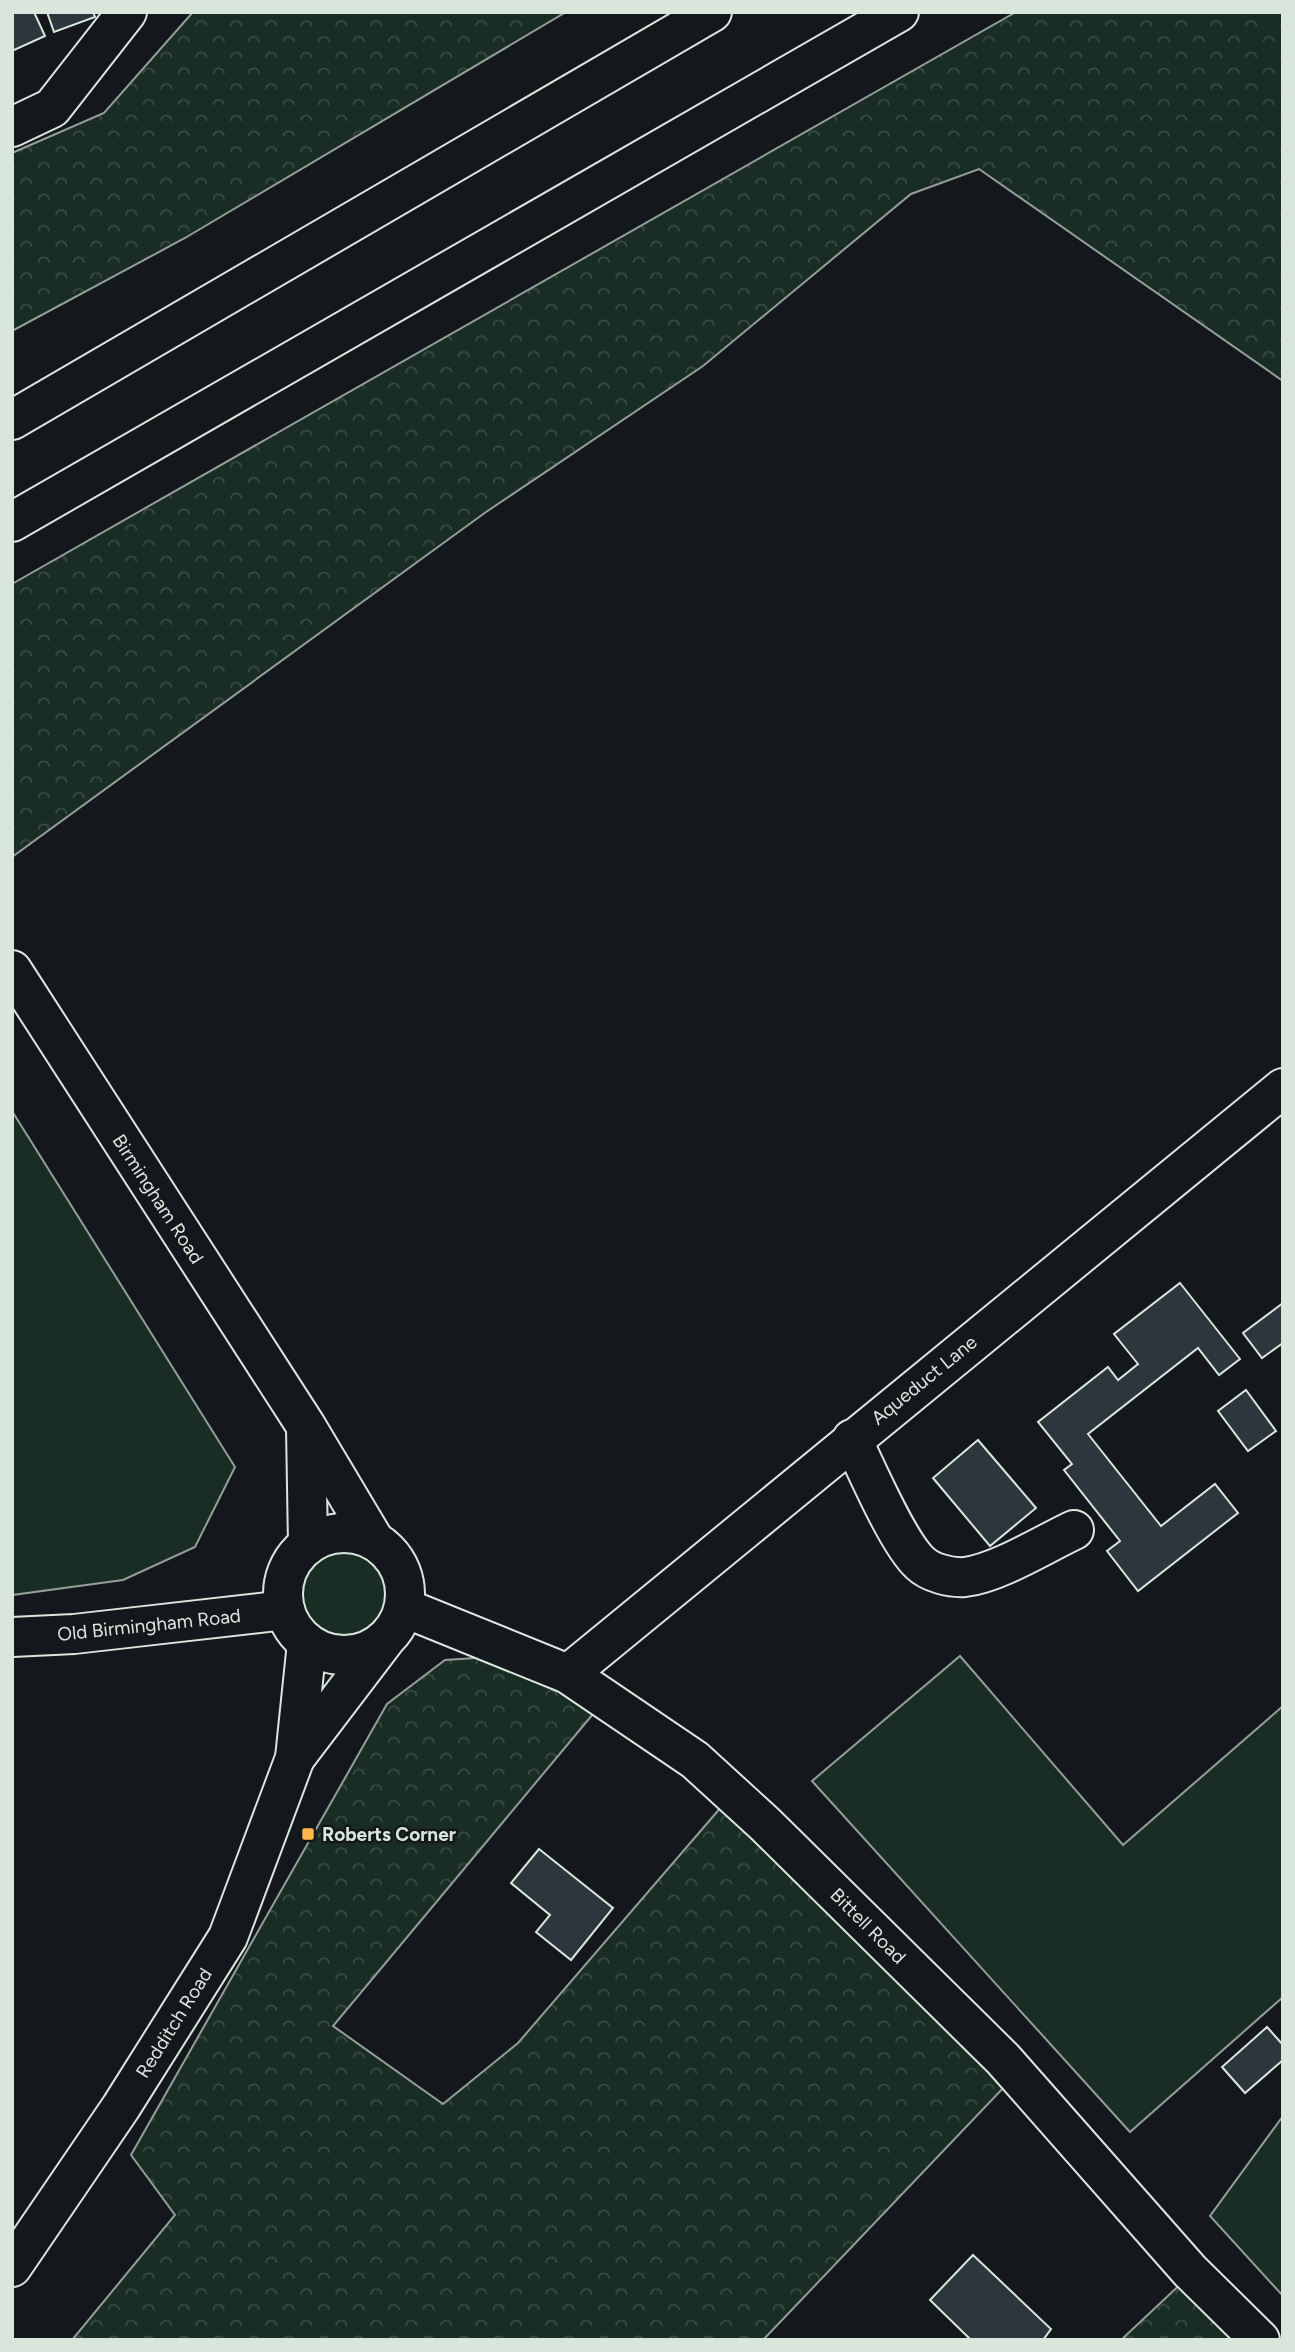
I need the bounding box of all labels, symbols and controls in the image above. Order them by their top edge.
street label: Birmingham Road [108,1130,208,1268]
street label: Aqueduct Lane [867,1330,981,1430]
street label: Old Birmingham Road [56,1604,242,1646]
place label: Roberts Corner [322,1823,456,1846]
marker: Roberts Corner [300,1826,316,1842]
street label: Bittell Road [825,1883,911,1969]
street label: Redditch Road [131,1964,217,2082]

